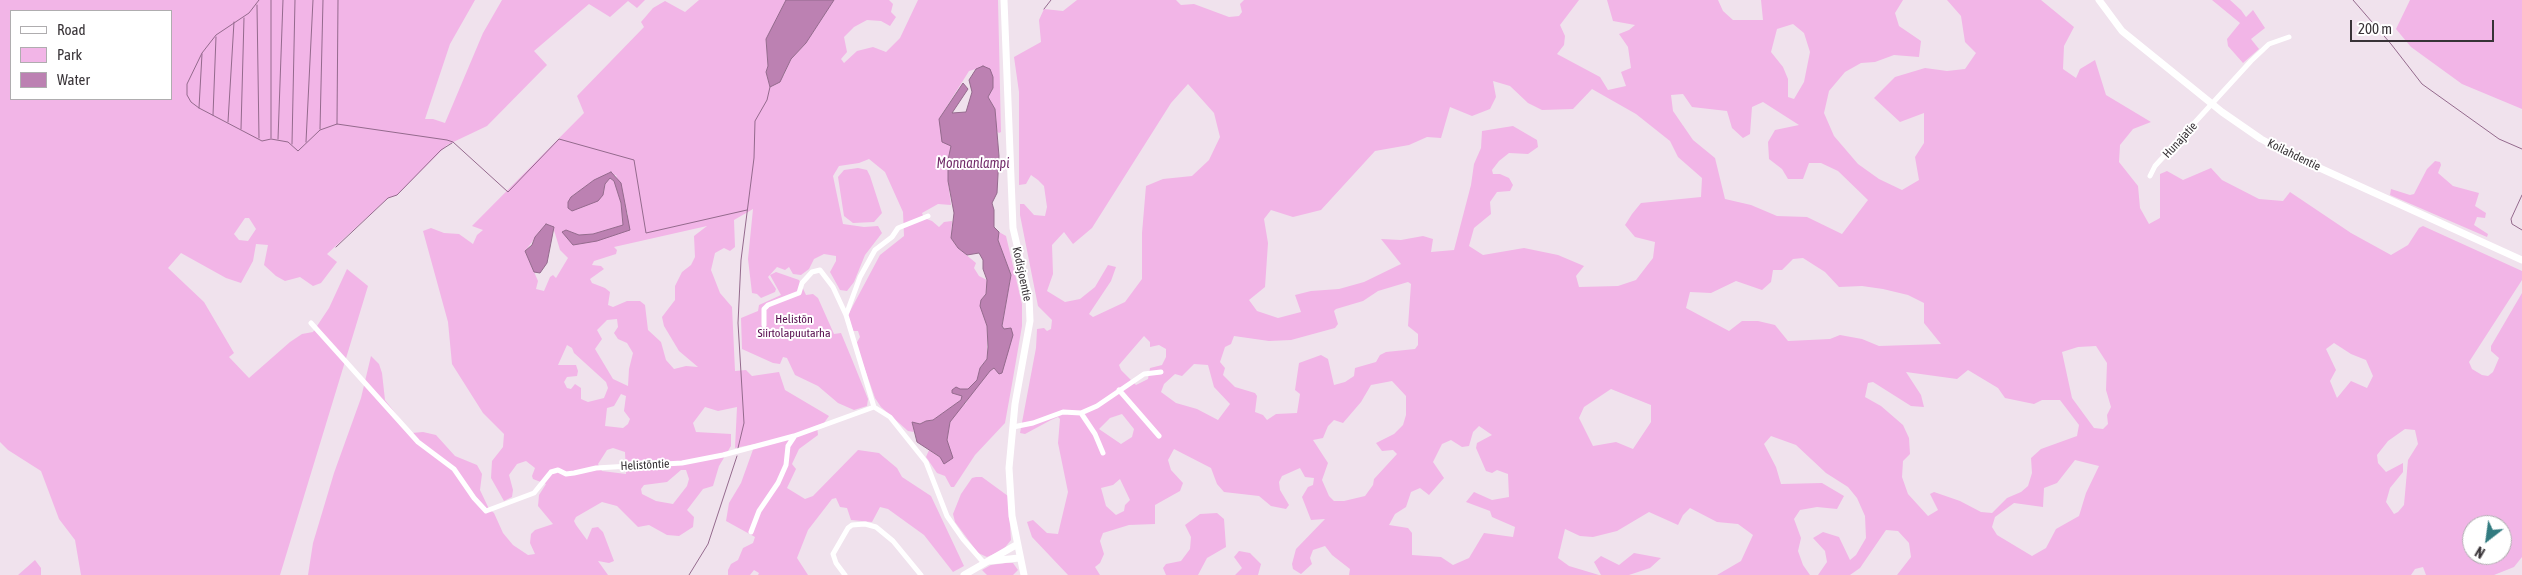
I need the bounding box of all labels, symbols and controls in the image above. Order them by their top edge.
legend [10,10,172,100]
scale bar [2352,10,2496,42]
text: 200 m [2358,20,2392,37]
text: Road [57,21,86,38]
text: Park [57,46,82,63]
text: Water [57,71,90,88]
street label: Hunajatie [2160,119,2200,161]
street label: Koilahdentie [2265,136,2323,174]
water label: Monnanlampi [937,156,1009,172]
street label: Kodisjoentie [1009,245,1035,303]
park label: Helistön Siirtolapuutarha [758,312,830,340]
street label: Helistöntie [620,457,670,473]
north arrow [2462,515,2512,565]
text: N [2472,543,2488,561]

